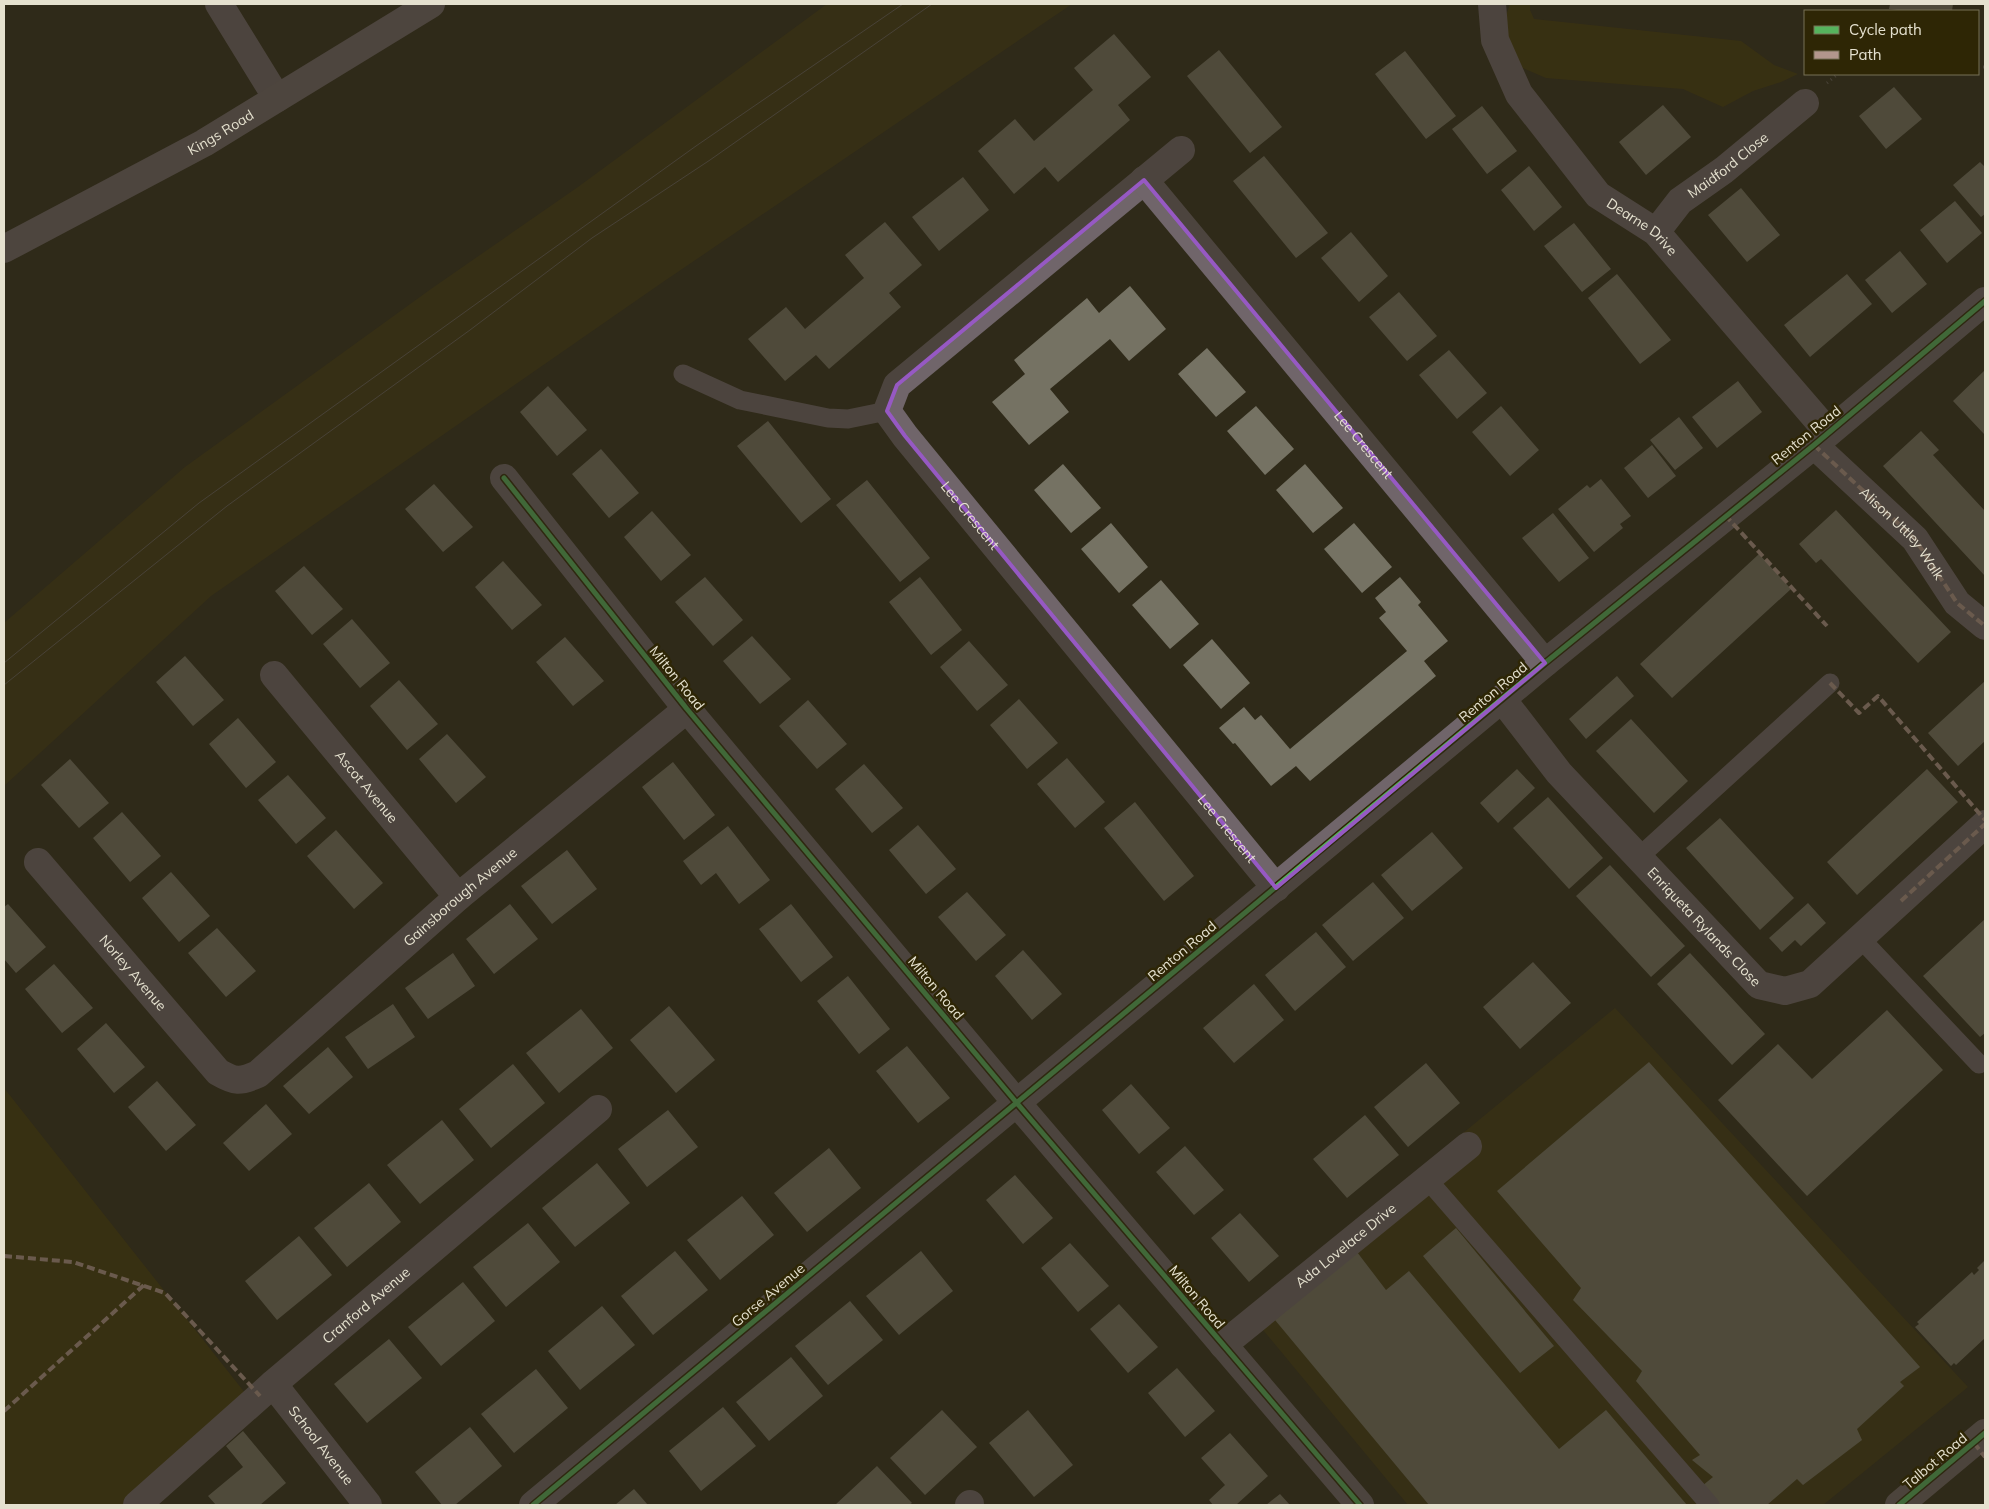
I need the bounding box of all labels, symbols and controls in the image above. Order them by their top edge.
legend [1804,10,1979,75]
text: Cycle path [1849,20,1922,39]
text: Path [1849,45,1881,64]
street label: Kings Road [185,106,257,159]
street label: Maidford Close [1684,128,1772,202]
street label: Dearne Drive [1603,194,1681,259]
street label: Renton Road [1768,401,1844,469]
street label: Lee Crescent [1330,407,1397,482]
street label: Lee Crescent [937,478,1004,553]
street label: Alison Uttley Walk [1856,483,1949,584]
street label: Milton Road [646,642,708,714]
street label: Renton Road [1455,658,1531,726]
street label: Ascot Avenue [331,747,402,827]
street label: Lee Crescent [1194,791,1261,866]
street label: Gainsborough Avenue [399,843,521,950]
street label: Enriqueta Rylands Close [1644,863,1765,990]
street label: Renton Road [1144,917,1220,985]
street label: Norley Avenue [95,931,171,1015]
street label: Milton Road [904,952,968,1024]
street label: Ada Lovelace Drive [1292,1199,1400,1292]
street label: Gorse Avenue [728,1259,808,1331]
street label: Milton Road [1165,1261,1229,1333]
street label: Cranford Avenue [318,1263,414,1347]
street label: School Avenue [285,1402,358,1489]
street label: Talbot Road [1899,1429,1971,1493]

